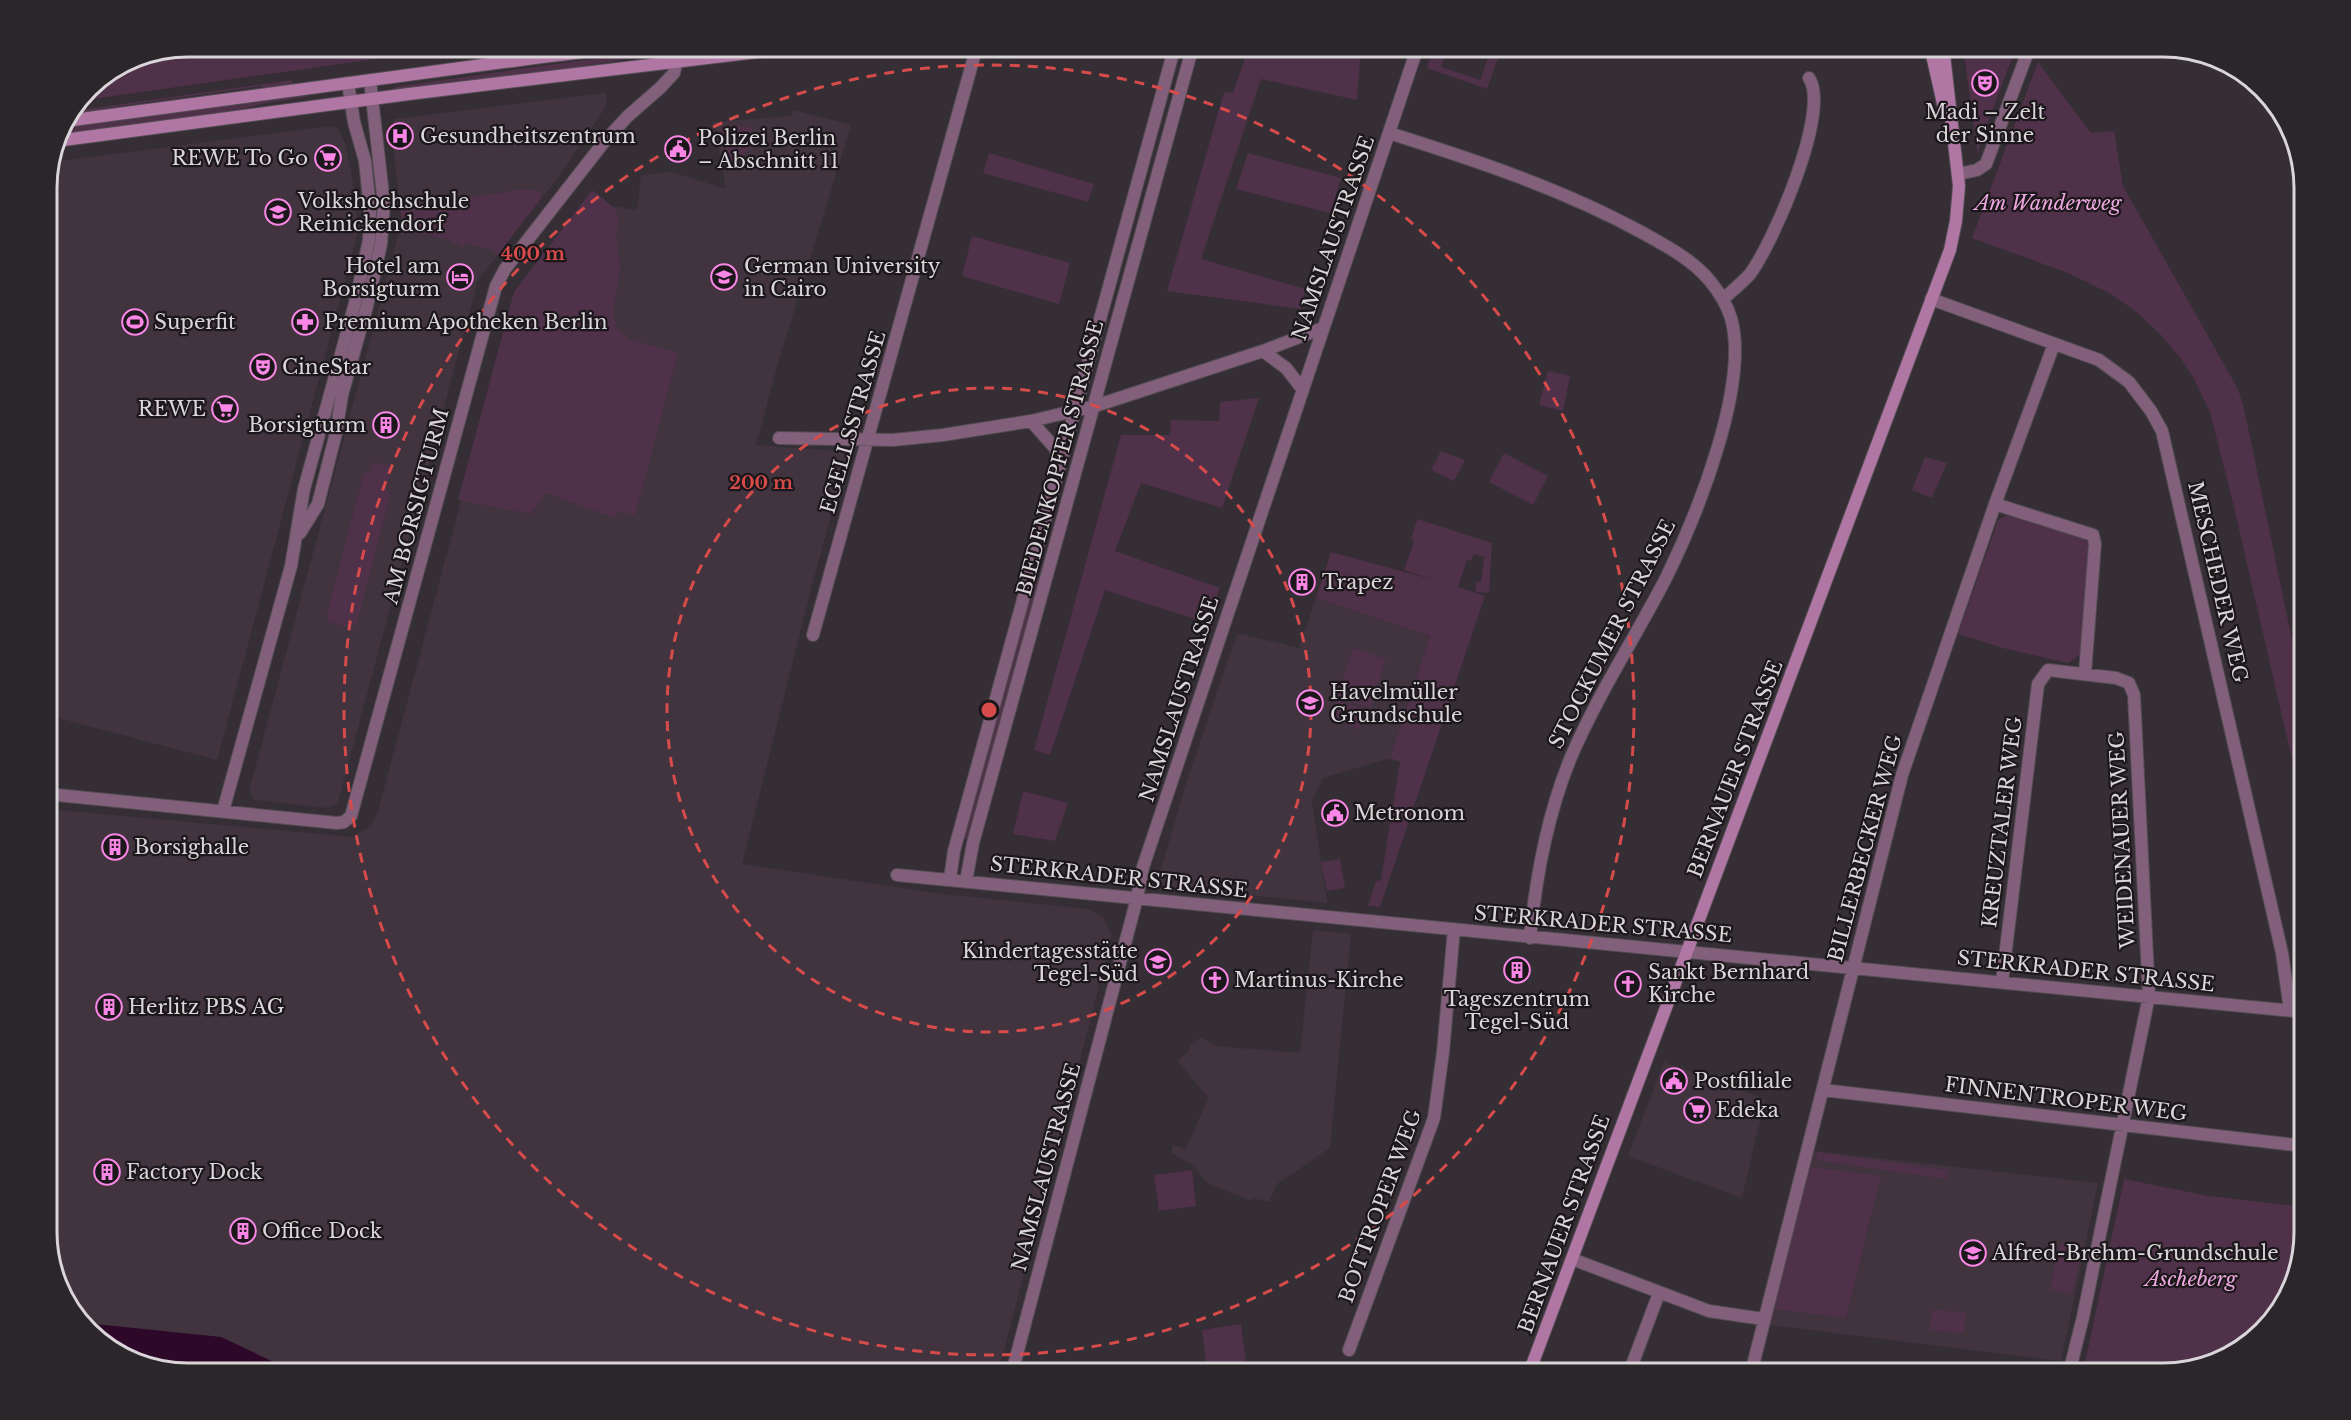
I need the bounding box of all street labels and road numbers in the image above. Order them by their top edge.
street label: NAMSLAUSTRASSE [1287,133,1379,343]
street label: BIEDENKOPFER STRASSE [1012,318,1108,598]
street label: EGELLSSTRASSE [815,328,891,516]
street label: AM BORSIGTURM [378,406,454,607]
street label: MESCHEDER WEG [2183,479,2253,685]
street label: STOCKUMER STRASSE [1544,515,1680,753]
street label: NAMSLAUSTRASSE [1134,593,1224,805]
street label: BERNAUER STRASSE [1682,657,1788,881]
street label: KREUZTALER WEG [1977,715,2027,929]
street label: WEIDENAUER WEG [2104,731,2140,950]
street label: BILLERBECKER WEG [1823,732,1907,964]
street label: STERKRADER STRASSE [989,852,1249,902]
street label: STERKRADER STRASSE [1473,901,1733,947]
street label: STERKRADER STRASSE [1956,946,2216,996]
street label: NAMSLAUSTRASSE [1007,1060,1085,1274]
street label: FINNENTROPER WEG [1943,1072,2189,1126]
street label: BOTTROPER WEG [1334,1106,1426,1306]
street label: BERNAUER STRASSE [1513,1111,1615,1337]

